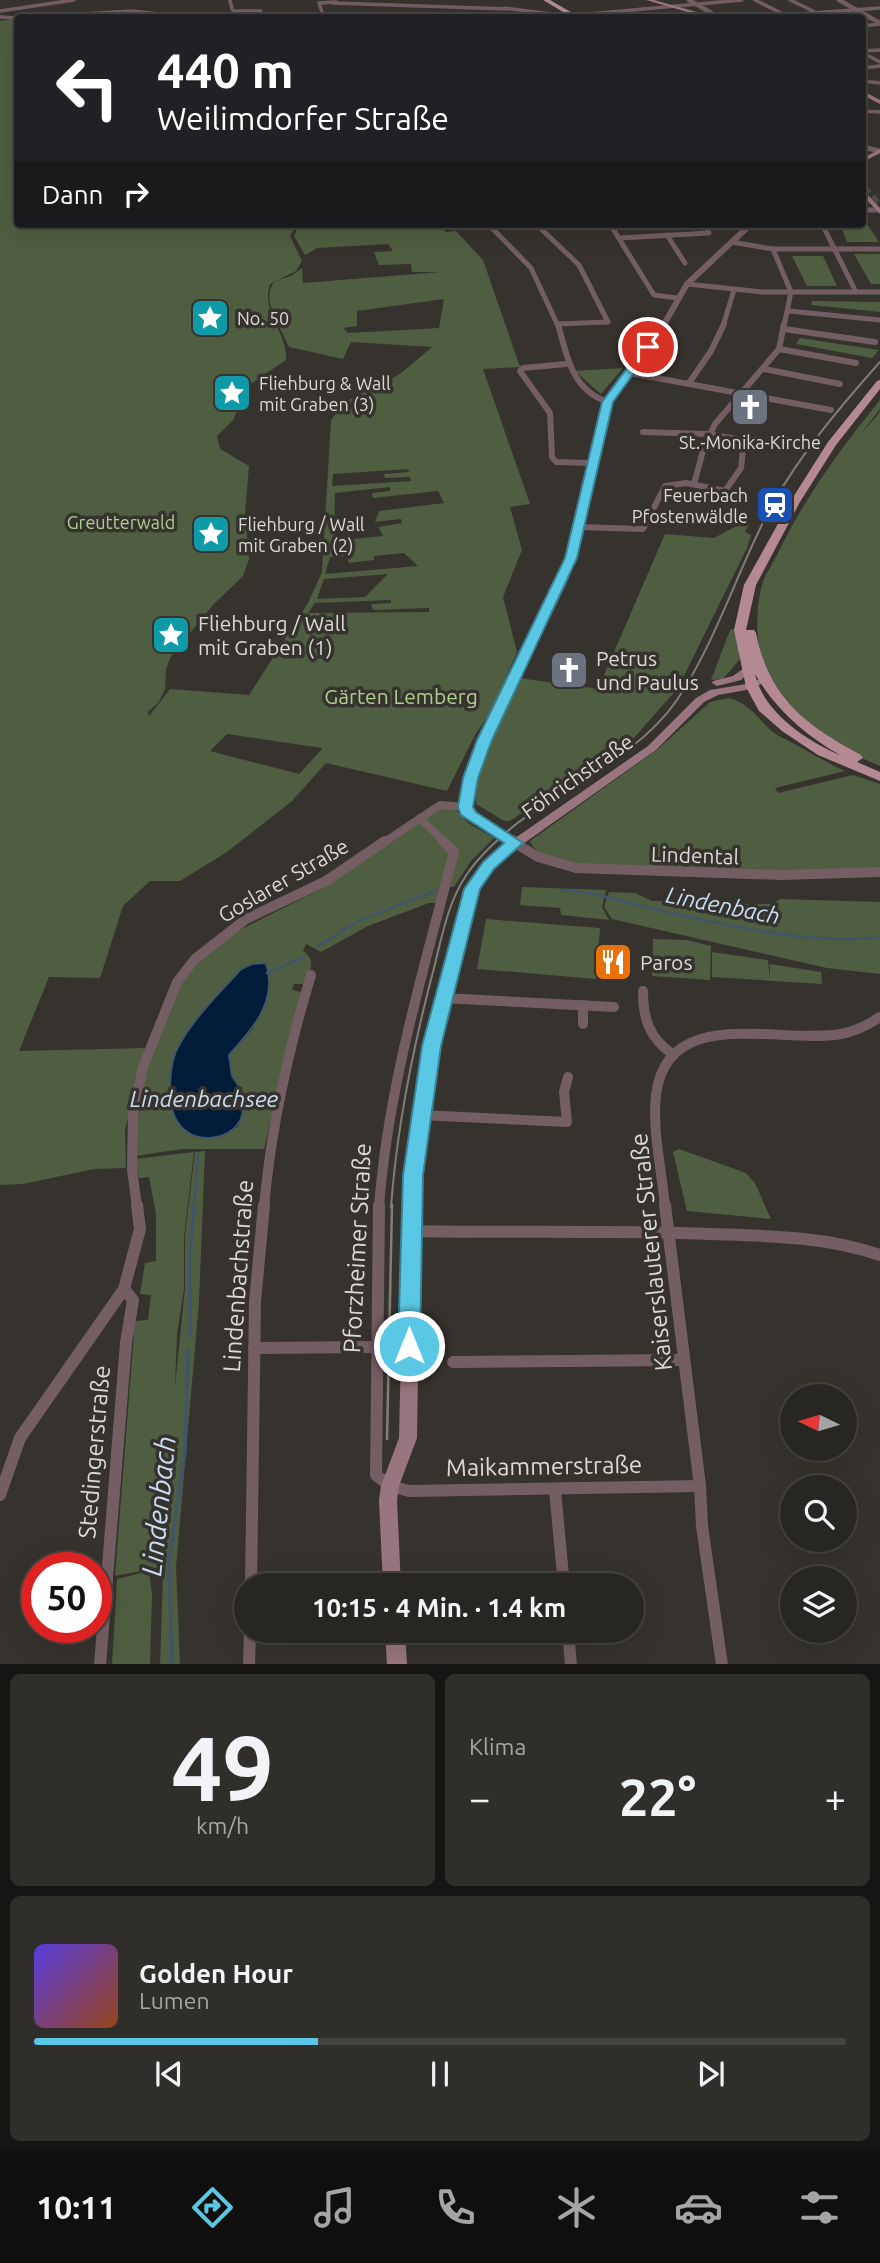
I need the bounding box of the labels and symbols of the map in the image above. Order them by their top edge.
place icon: No. 50 [189,297,231,339]
place label: No. 50 [237,308,289,328]
pin [618,317,678,377]
place icon: Fliehburg & Wall mit Graben (3) [211,372,253,414]
place label: Fliehburg & Wall mit Graben (3) [259,373,391,415]
church icon: St.-Monika-Kirche [729,386,771,428]
place label: St.-Monika-Kirche [679,432,821,452]
station icon: Feuerbach Pfostenwäldle [754,484,796,526]
place label: Feuerbach Pfostenwäldle [632,485,748,526]
park label: Greutterwald [67,512,175,532]
place icon: Fliehburg / Wall mit Graben (2) [190,513,232,555]
place label: Fliehburg / Wall mit Graben (2) [238,514,365,556]
place label: Fliehburg / Wall mit Graben (1) [198,611,346,659]
place icon: Fliehburg / Wall mit Graben (1) [150,614,192,656]
place label: Petrus und Paulus [596,646,699,694]
church icon: Petrus und Paulus [548,649,590,691]
park label: Gärten Lemberg [324,684,478,708]
street label: Föhrichstraße [517,729,637,823]
street label: Goslarer Straße [214,833,352,927]
street label: Lindental [651,841,739,869]
water label: Lindenbach [664,882,782,928]
restaurant icon: Paros [592,941,634,983]
place label: Paros [640,950,693,974]
water label: Lindenbachsee [130,1086,279,1111]
street label: Kaiserslauterer Straße [625,1132,677,1372]
street label: Pforzheimer Straße [338,1142,376,1354]
street label: Lindenbachstraße [218,1179,258,1373]
position arrow [372,1309,446,1383]
street label: Stedingerstraße [73,1364,115,1540]
north arrow [780,1384,858,1461]
water label: Lindenbach [135,1434,181,1578]
street label: Maikammerstraße [446,1451,642,1481]
speed limit sign: 50 [21,1552,112,1643]

